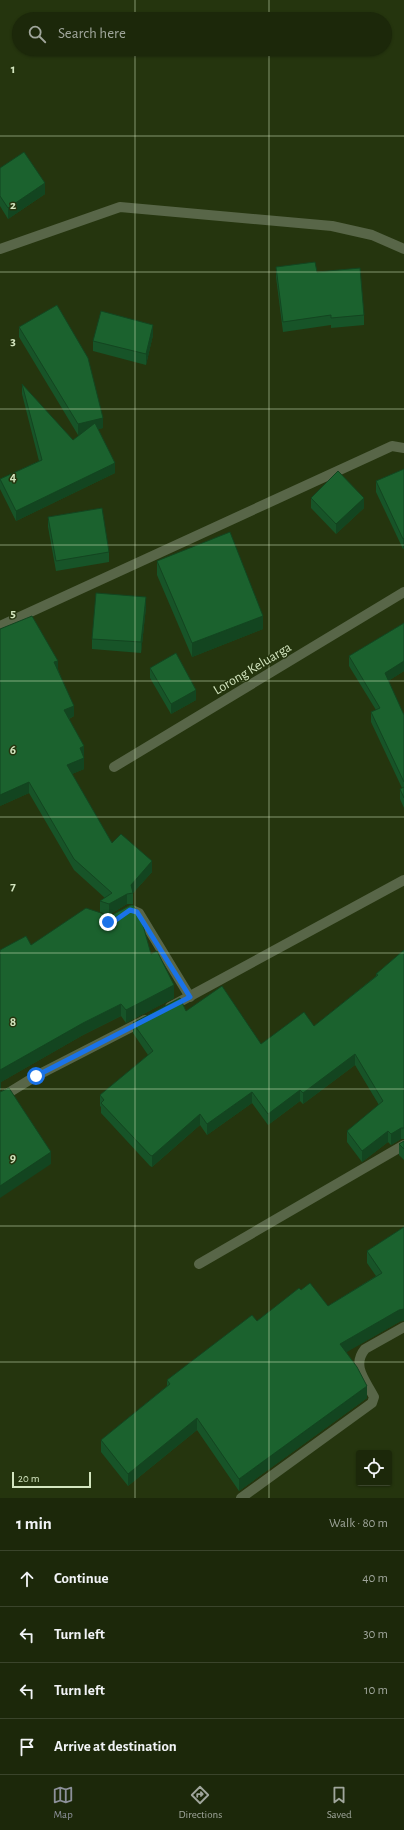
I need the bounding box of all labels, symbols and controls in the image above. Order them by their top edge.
search box [12,12,392,56]
icon: search [26,23,48,45]
text: Search here [58,26,126,41]
text: 1 [11,63,15,76]
text: 2 [10,199,16,212]
text: 3 [10,335,16,348]
text: 4 [10,471,17,484]
text: 5 [10,607,16,620]
street label: Lorong Keluarga [211,640,294,698]
text: 6 [10,744,16,757]
text: 7 [10,880,16,893]
route end [99,913,117,931]
text: 8 [10,1016,16,1029]
route start [27,1067,45,1085]
text: 9 [10,1152,16,1165]
map controls [356,1450,392,1486]
button: locate [356,1450,392,1486]
scale bar [12,1470,91,1489]
text: 20 m [18,1473,39,1484]
text: 1 min [16,1515,52,1532]
text: Walk · 80 m [329,1517,388,1530]
icon: ahead [16,1568,38,1590]
text: Continue [54,1571,109,1586]
text: 40 m [362,1572,388,1585]
icon: left [16,1624,38,1646]
text: Turn left [54,1627,105,1642]
text: 30 m [363,1628,388,1641]
icon: left [16,1680,38,1702]
text: Turn left [54,1683,105,1698]
text: 10 m [364,1684,388,1697]
icon: arrive [16,1736,38,1758]
text: Arrive at destination [54,1739,177,1754]
tab: Map [52,1784,74,1821]
tab: Directions [178,1784,222,1821]
tab: Saved [327,1784,352,1821]

